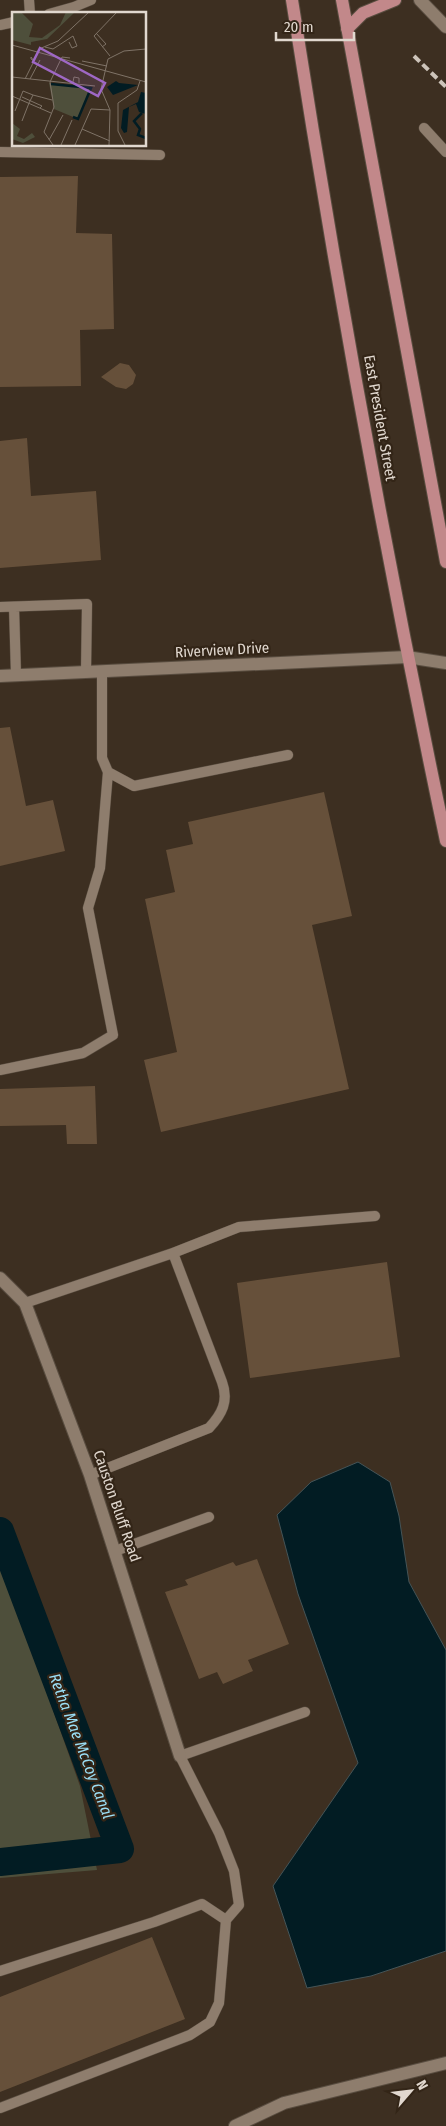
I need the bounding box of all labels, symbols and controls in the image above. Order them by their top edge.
scale bar [276,10,354,42]
inset map [12,12,146,146]
text: 20 m [284,18,314,36]
street label: East President Street [360,354,400,482]
street label: Riverview Drive [174,639,270,661]
street label: Causton Bluff Road [89,1448,145,1564]
water label: Retha Mae McCoy Canal [45,1671,118,1822]
north arrow [386,2066,436,2116]
text: N [413,2077,432,2093]

